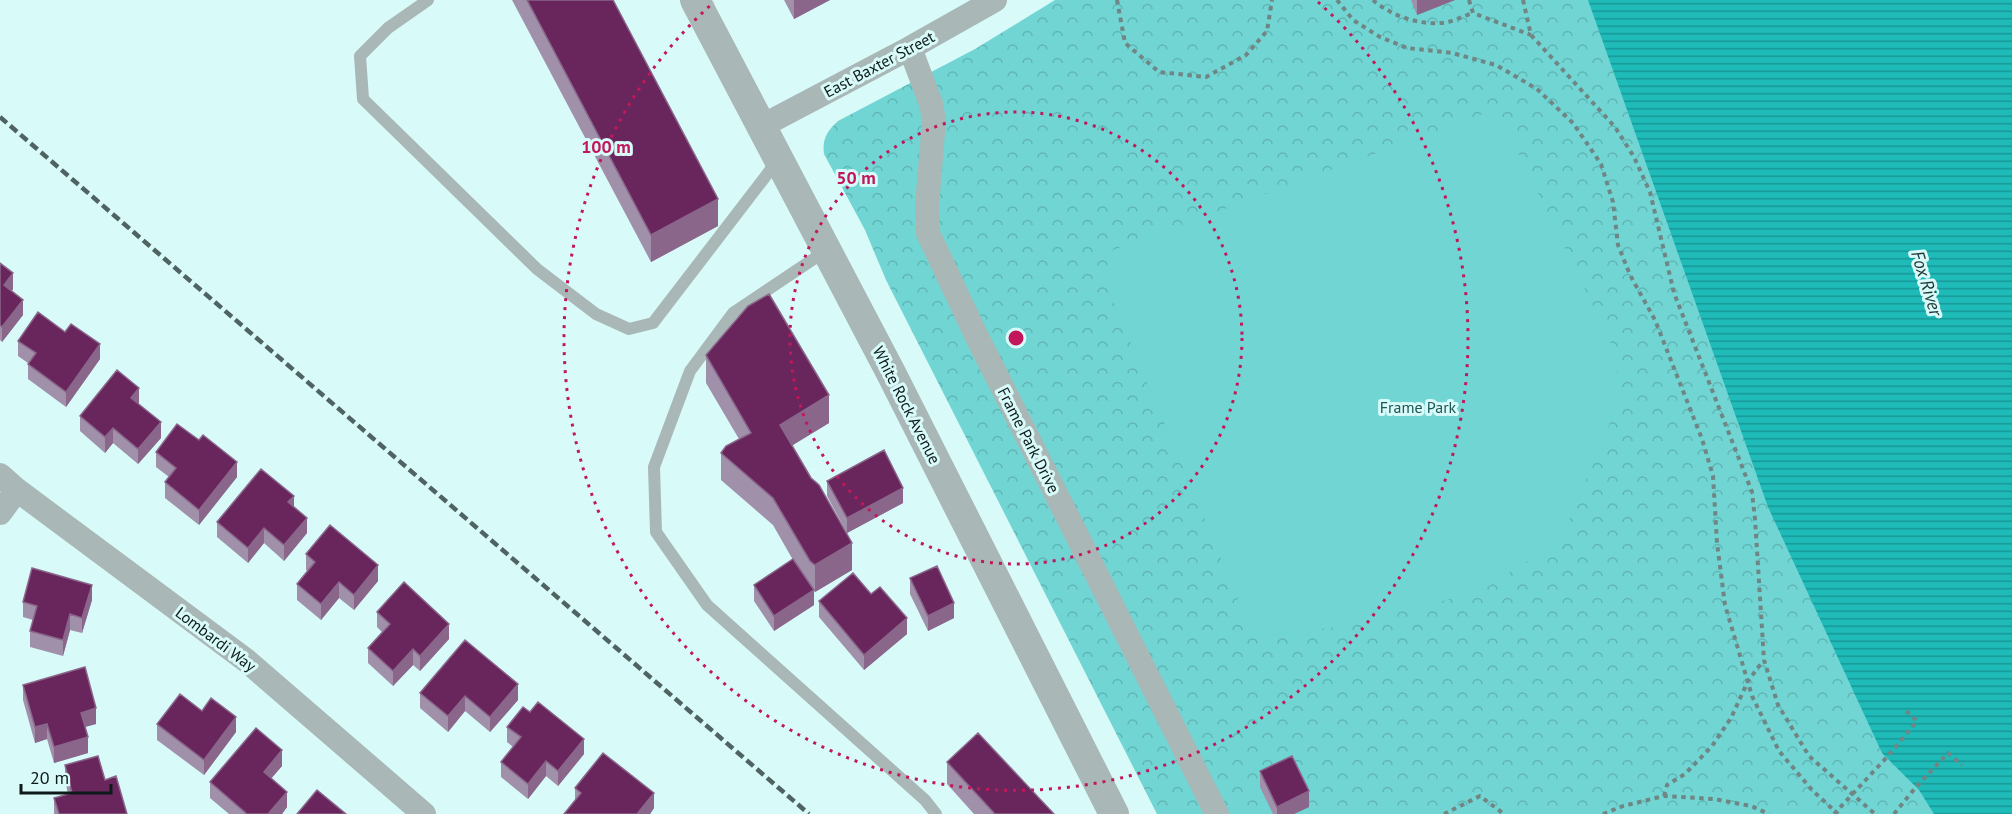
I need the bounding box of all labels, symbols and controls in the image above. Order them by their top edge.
street label: East Baxter Street [820,26,938,102]
text: 100 m [581,135,631,158]
text: 50 m [836,166,876,189]
water label: Fox River [1906,248,1948,319]
centre of rings [1006,328,1026,348]
street label: White Rock Avenue [869,343,945,467]
street label: Frame Park Drive [994,384,1064,496]
park label: Frame Park [1380,397,1457,417]
street label: Lombardi Way [172,602,261,676]
scale bar [21,757,111,795]
text: 20 m [30,766,69,789]

